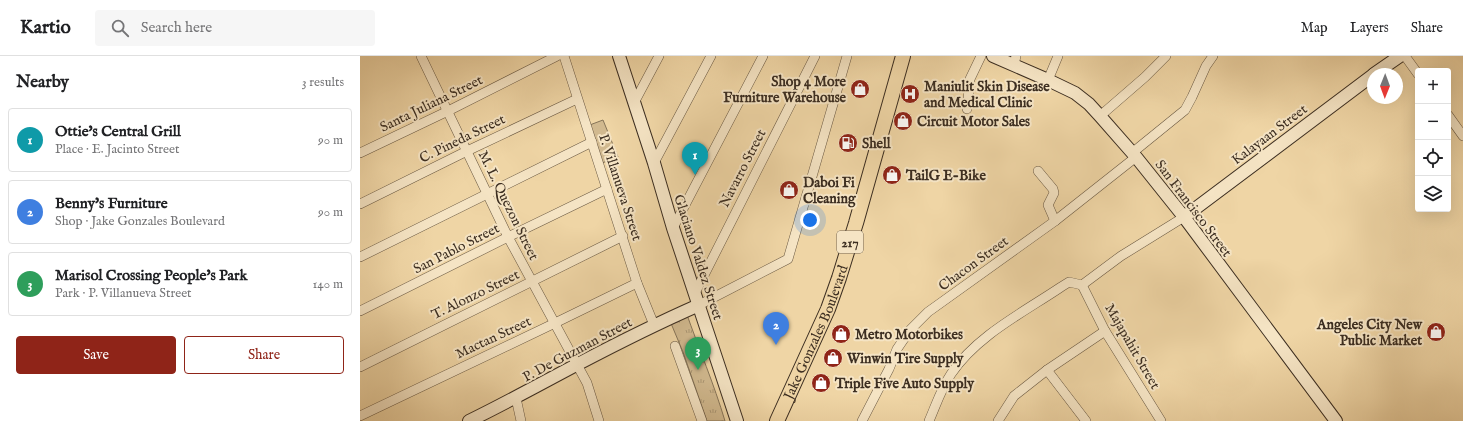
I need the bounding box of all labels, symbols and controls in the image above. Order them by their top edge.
search box [95,10,375,46]
text: Kartio [20,16,71,40]
icon: search [109,17,131,39]
text: Search here [141,18,212,37]
text: Map [1301,19,1328,37]
text: Layers [1350,19,1389,37]
text: Share [1411,19,1443,37]
north arrow [1367,68,1403,104]
map controls [1415,68,1451,212]
button: + [1415,68,1451,104]
street label: Santa Juliana Street [377,71,486,137]
text: Nearby [16,72,69,93]
place label: Shop 4 More Furniture Warehouse [723,73,847,107]
text: 3 results [302,74,344,91]
shop icon: Shop 4 More Furniture Warehouse [849,78,871,100]
place label: Maniulit Skin Disease and Medical Clinic [924,78,1050,112]
hospital icon: Maniulit Skin Disease and Medical Clinic [899,83,921,105]
street label: Kalayaan Street [1228,100,1311,169]
button: − [1415,104,1451,140]
street label: C. Pineda Street [417,110,508,167]
shop icon: Circuit Motor Sales [892,110,914,132]
place label: Circuit Motor Sales [917,113,1030,131]
text: Ottie's Central Grill [55,122,181,141]
street label: Navarro Street [715,126,770,211]
text: 1 [28,132,32,149]
text: 90 m [318,132,343,149]
street label: P. Villanueva Street [594,132,646,243]
fuel station icon: Shell [837,132,859,154]
place label: Shell [862,135,892,153]
button: locate [1415,140,1451,176]
text: Place · E. Jacinto Street [55,141,180,158]
pin: 1 [682,142,708,175]
street label: M. L. Quezon Street [474,148,543,263]
street label: San Francisco Street [1151,156,1236,261]
shop icon: TailG E-Bike [881,164,903,186]
place label: TailG E-Bike [905,167,987,185]
place label: Daboi Fi Cleaning [803,174,857,208]
button: layers [1415,176,1451,212]
shop icon: Daboi Fi Cleaning [778,179,800,201]
street label: Glaciano Valdez Street [669,192,727,323]
text: Benny's Furniture [55,194,168,213]
text: 2 [27,204,33,221]
text: 90 m [318,204,343,221]
your location [800,210,820,230]
text: Shop · Jake Gonzales Boulevard [55,213,225,230]
street label: San Pablo Street [410,219,503,278]
road number: 217 [837,231,863,253]
street label: Chacon Street [935,232,1012,295]
street label: Jake Gonzales Boulevard [779,263,853,404]
text: Marisol Crossing People's Park [55,266,248,285]
street label: T. Alonzo Street [428,266,523,324]
text: 3 [28,276,32,293]
text: 140 m [313,276,343,293]
text: Park · P. Villanueva Street [55,285,192,302]
street label: Majapahit Street [1100,300,1164,393]
street label: Mactan Street [453,312,534,363]
pin: 2 [763,312,789,345]
street label: P. De Guzman Street [520,313,635,386]
place label: Angeles City New Public Market [1316,316,1423,350]
shop icon: Angeles City New Public Market [1425,321,1447,343]
shop icon: Metro Motorbikes [830,323,852,345]
place label: Metro Motorbikes [855,326,963,344]
button: Save [16,336,176,374]
button: Share [184,336,344,374]
pin: 3 [685,337,711,370]
shop icon: Winwin Tire Supply [822,347,844,369]
place label: Winwin Tire Supply [846,350,965,368]
shop icon: Triple Five Auto Supply [810,372,832,394]
place label: Triple Five Auto Supply [834,375,975,393]

